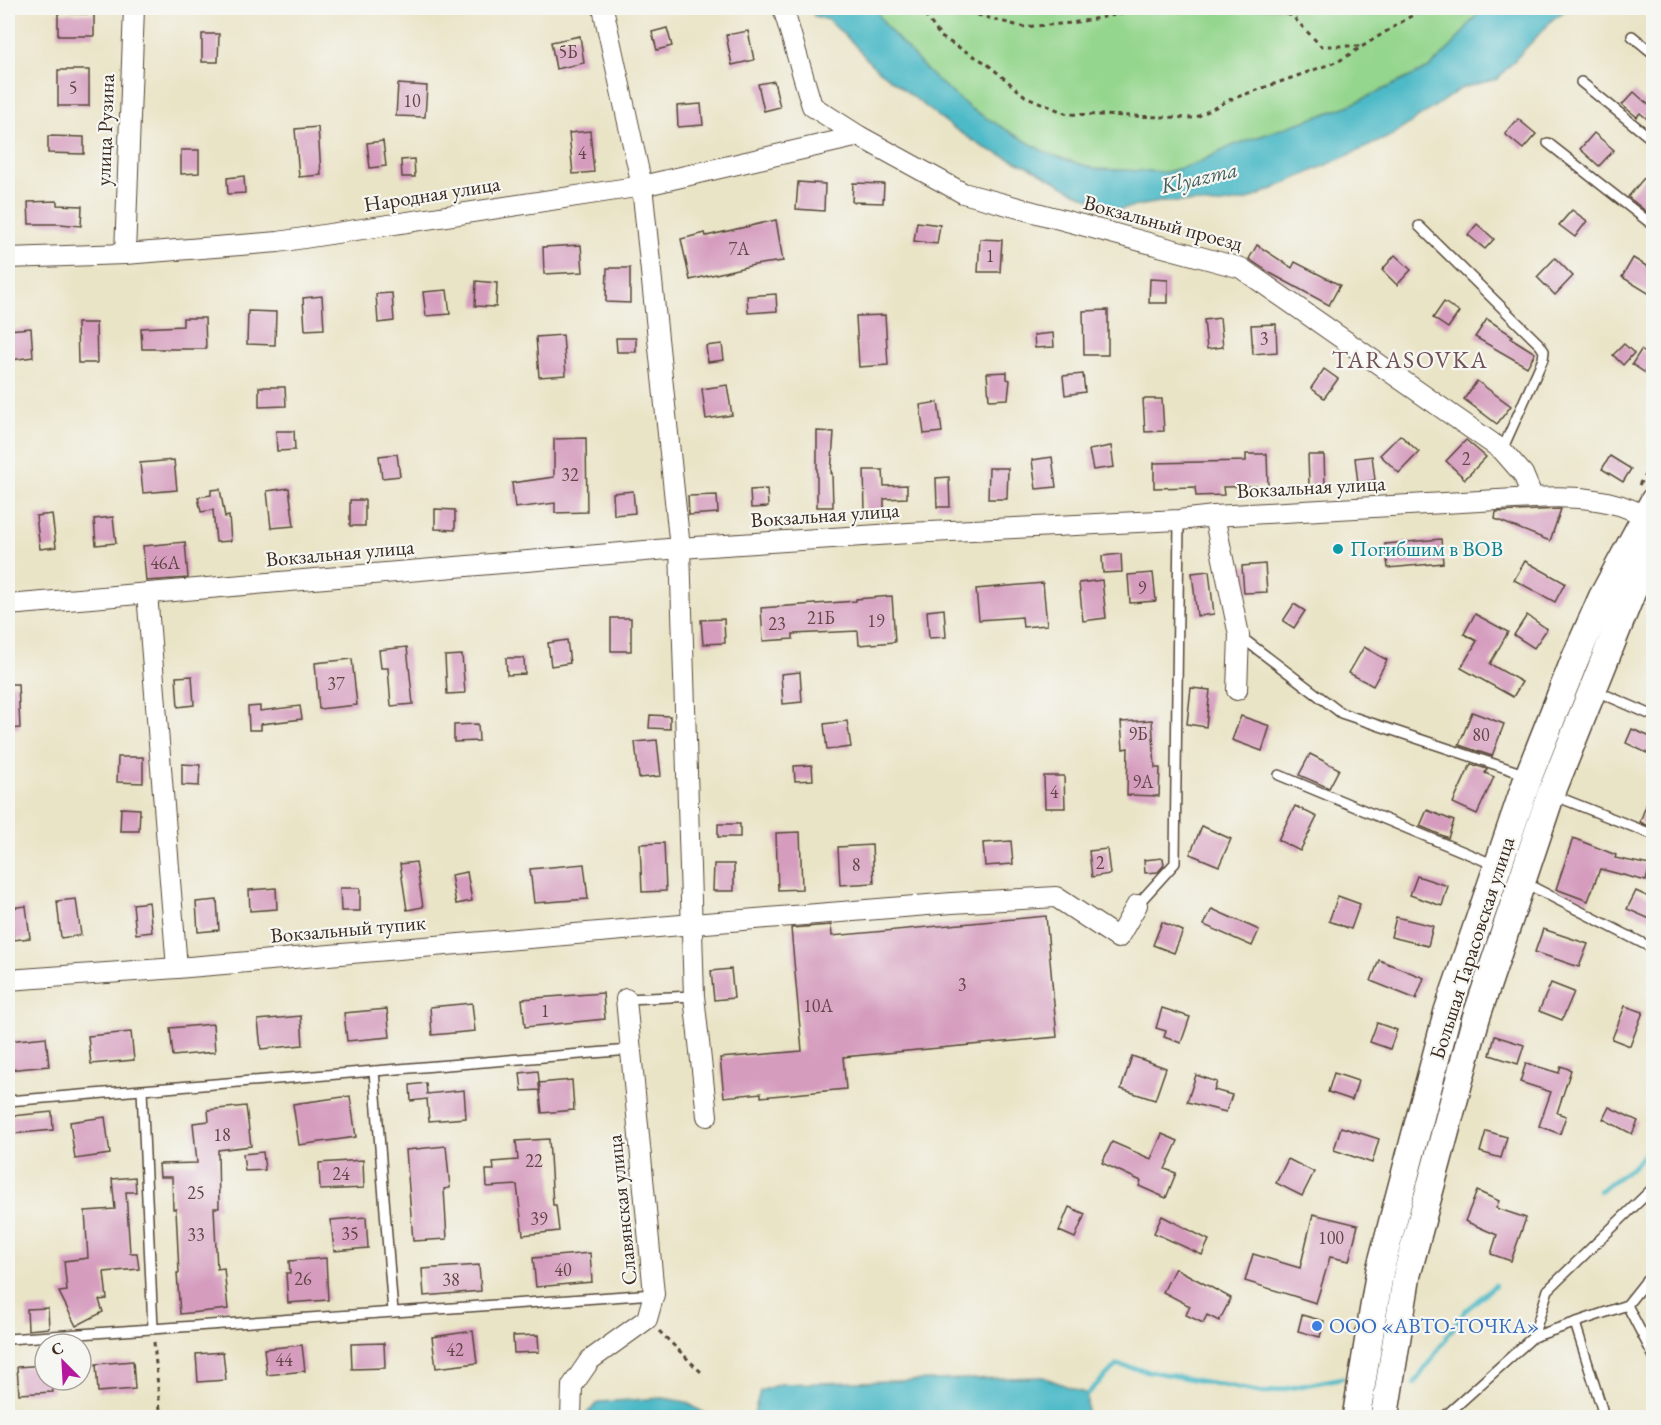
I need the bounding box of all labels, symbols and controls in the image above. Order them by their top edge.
house number: 5Б [558,40,578,63]
street label: улица Рузина [89,73,120,186]
house number: 5 [69,76,77,99]
house number: 10 [403,89,421,112]
house number: 4 [578,141,587,164]
water label: Klyazma [1157,155,1240,201]
street label: Народная улица [362,169,503,218]
street label: Вокзальный проезд [1081,188,1246,257]
house number: 7А [728,237,750,260]
house number: 1 [986,244,994,267]
house number: 3 [1260,327,1268,350]
district label: TARASOVKA [1332,344,1488,375]
house number: 2 [1462,447,1471,470]
house number: 32 [561,463,579,486]
street label: Вокзальная улица [1236,469,1387,504]
street label: Вокзальная улица [750,496,901,533]
street label: Вокзальная улица [264,532,416,572]
place label: Погибшим в ВОВ [1350,535,1503,562]
marker: Погибшим в ВОВ [1331,542,1345,556]
house number: 46А [150,551,180,574]
house number: 9 [1138,576,1147,599]
house number: 21Б [807,606,835,629]
house number: 19 [867,609,885,632]
house number: 23 [768,612,786,635]
house number: 37 [327,672,345,695]
house number: 9Б [1128,722,1148,745]
house number: 80 [1472,723,1490,746]
house number: 9А [1132,770,1154,793]
house number: 4 [1050,780,1059,803]
street label: Большая Тарасовская улица [1423,833,1520,1063]
house number: 2 [1096,851,1105,874]
house number: 8 [852,853,860,876]
street label: Вокзальный тупик [269,908,427,949]
house number: 3 [958,973,966,996]
house number: 10А [803,994,833,1017]
house number: 1 [541,999,549,1022]
house number: 18 [213,1123,231,1146]
street label: Славянская улица [600,1133,643,1287]
house number: 22 [525,1149,543,1172]
house number: 24 [332,1162,350,1185]
house number: 25 [187,1181,205,1204]
house number: 39 [530,1207,548,1230]
house number: 35 [341,1222,359,1245]
house number: 33 [187,1223,205,1246]
house number: 100 [1318,1226,1344,1249]
house number: 40 [554,1258,572,1281]
house number: 26 [294,1267,312,1290]
house number: 38 [442,1268,460,1291]
place label: ООО «АВТО-ТОЧКА» [1329,1312,1539,1339]
marker: ООО «АВТО-ТОЧКА» [1310,1319,1324,1333]
north arrow [33,1332,93,1392]
text: С [48,1337,67,1361]
house number: 42 [446,1338,464,1361]
house number: 44 [275,1348,293,1371]

